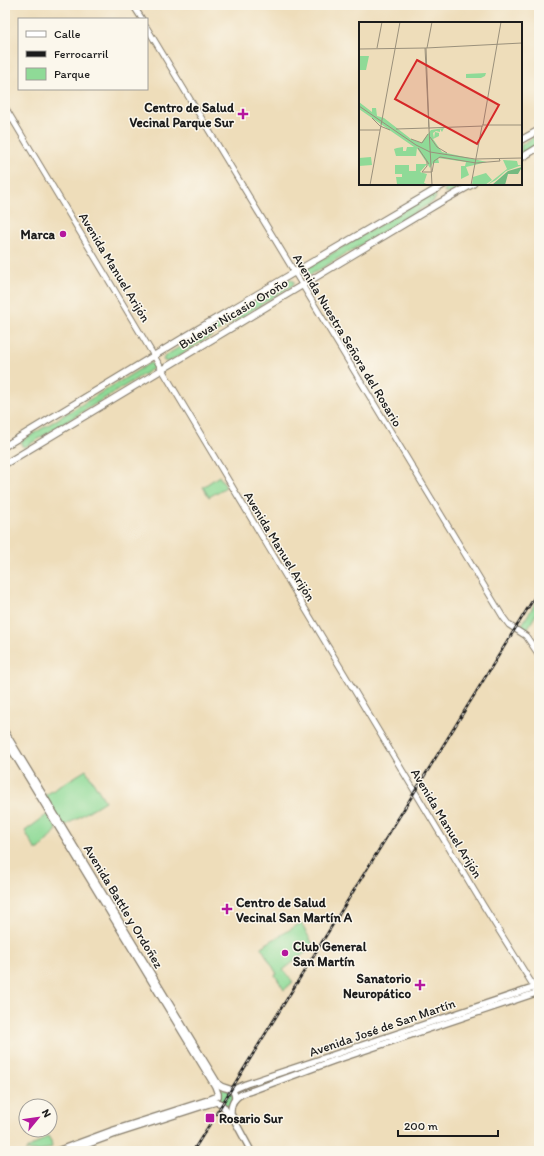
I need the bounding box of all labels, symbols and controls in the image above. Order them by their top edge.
legend [18,18,148,90]
inset map [359,22,522,185]
text: Calle [54,27,81,41]
text: Ferrocarril [54,47,109,61]
text: Parque [54,67,90,81]
place label: Centro de Salud Vecinal Parque Sur [129,100,235,131]
marker: Centro de Salud Vecinal Parque Sur [237,108,249,120]
street label: Avenida Manuel Arijón [76,210,153,325]
place label: Marca [21,227,56,242]
marker: Marca [58,229,68,239]
street label: Avenida Nuestra Señora del Rosario [290,251,405,430]
street label: Bulevar Nicasio Oroño [176,275,291,352]
street label: Avenida Manuel Arijón [241,489,318,604]
street label: Avenida Manuel Arijón [408,766,485,881]
street label: Avenida Battle y Ordoñez [81,842,166,971]
place label: Centro de Salud Vecinal San Martín A [236,895,353,925]
marker: Centro de Salud Vecinal San Martín A [221,903,233,915]
place label: Club General San Martín [293,939,367,969]
marker: Club General San Martín [280,948,290,958]
place label: Sanatorio Neuropático [343,971,411,1002]
marker: Sanatorio Neuropático [414,979,426,991]
street label: Avenida José de San Martín [307,995,458,1060]
north arrow [18,1098,58,1138]
text: N [39,1107,54,1120]
place label: Rosario Sur [219,1111,284,1126]
marker: Rosario Sur [204,1112,216,1124]
scale bar [398,1112,498,1138]
text: 200 m [404,1119,438,1133]

